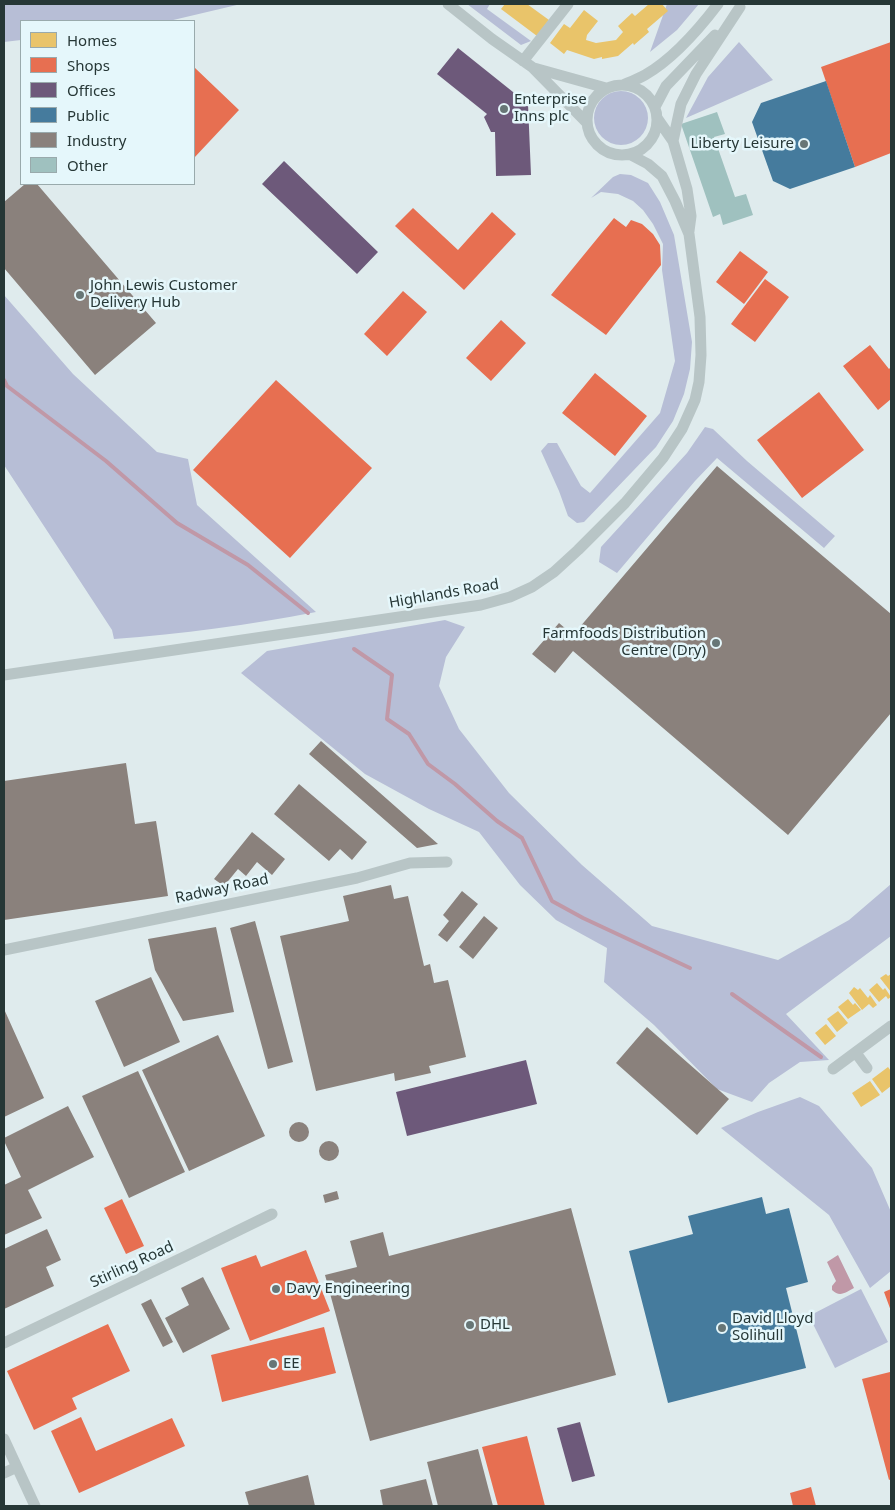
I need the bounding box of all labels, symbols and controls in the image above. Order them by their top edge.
legend [20,20,195,185]
text: Homes [67,30,117,50]
text: Shops [67,55,110,75]
text: Offices [67,80,116,100]
place label: Enterprise Inns plc [514,91,587,126]
marker: Enterprise Inns plc [498,103,510,115]
text: Public [67,105,110,125]
text: Industry [67,130,126,150]
place label: Liberty Leisure [690,135,794,153]
marker: Liberty Leisure [798,138,810,150]
text: Other [67,155,108,175]
place label: John Lewis Customer Delivery Hub [90,277,237,312]
marker: John Lewis Customer Delivery Hub [74,289,86,301]
street label: Highlands Road [388,575,500,613]
place label: Farmfoods Distribution Centre (Dry) [542,625,706,660]
marker: Farmfoods Distribution Centre (Dry) [710,637,722,649]
street label: Radway Road [174,870,270,908]
street label: Stirling Road [87,1238,177,1292]
place label: Davy Engineering [286,1280,410,1298]
marker: Davy Engineering [270,1283,282,1295]
place label: David Lloyd Solihull [732,1310,813,1345]
place label: DHL [480,1316,510,1334]
marker: DHL [464,1319,476,1331]
marker: David Lloyd Solihull [716,1322,728,1334]
place label: EE [283,1355,300,1373]
marker: EE [267,1358,279,1370]

